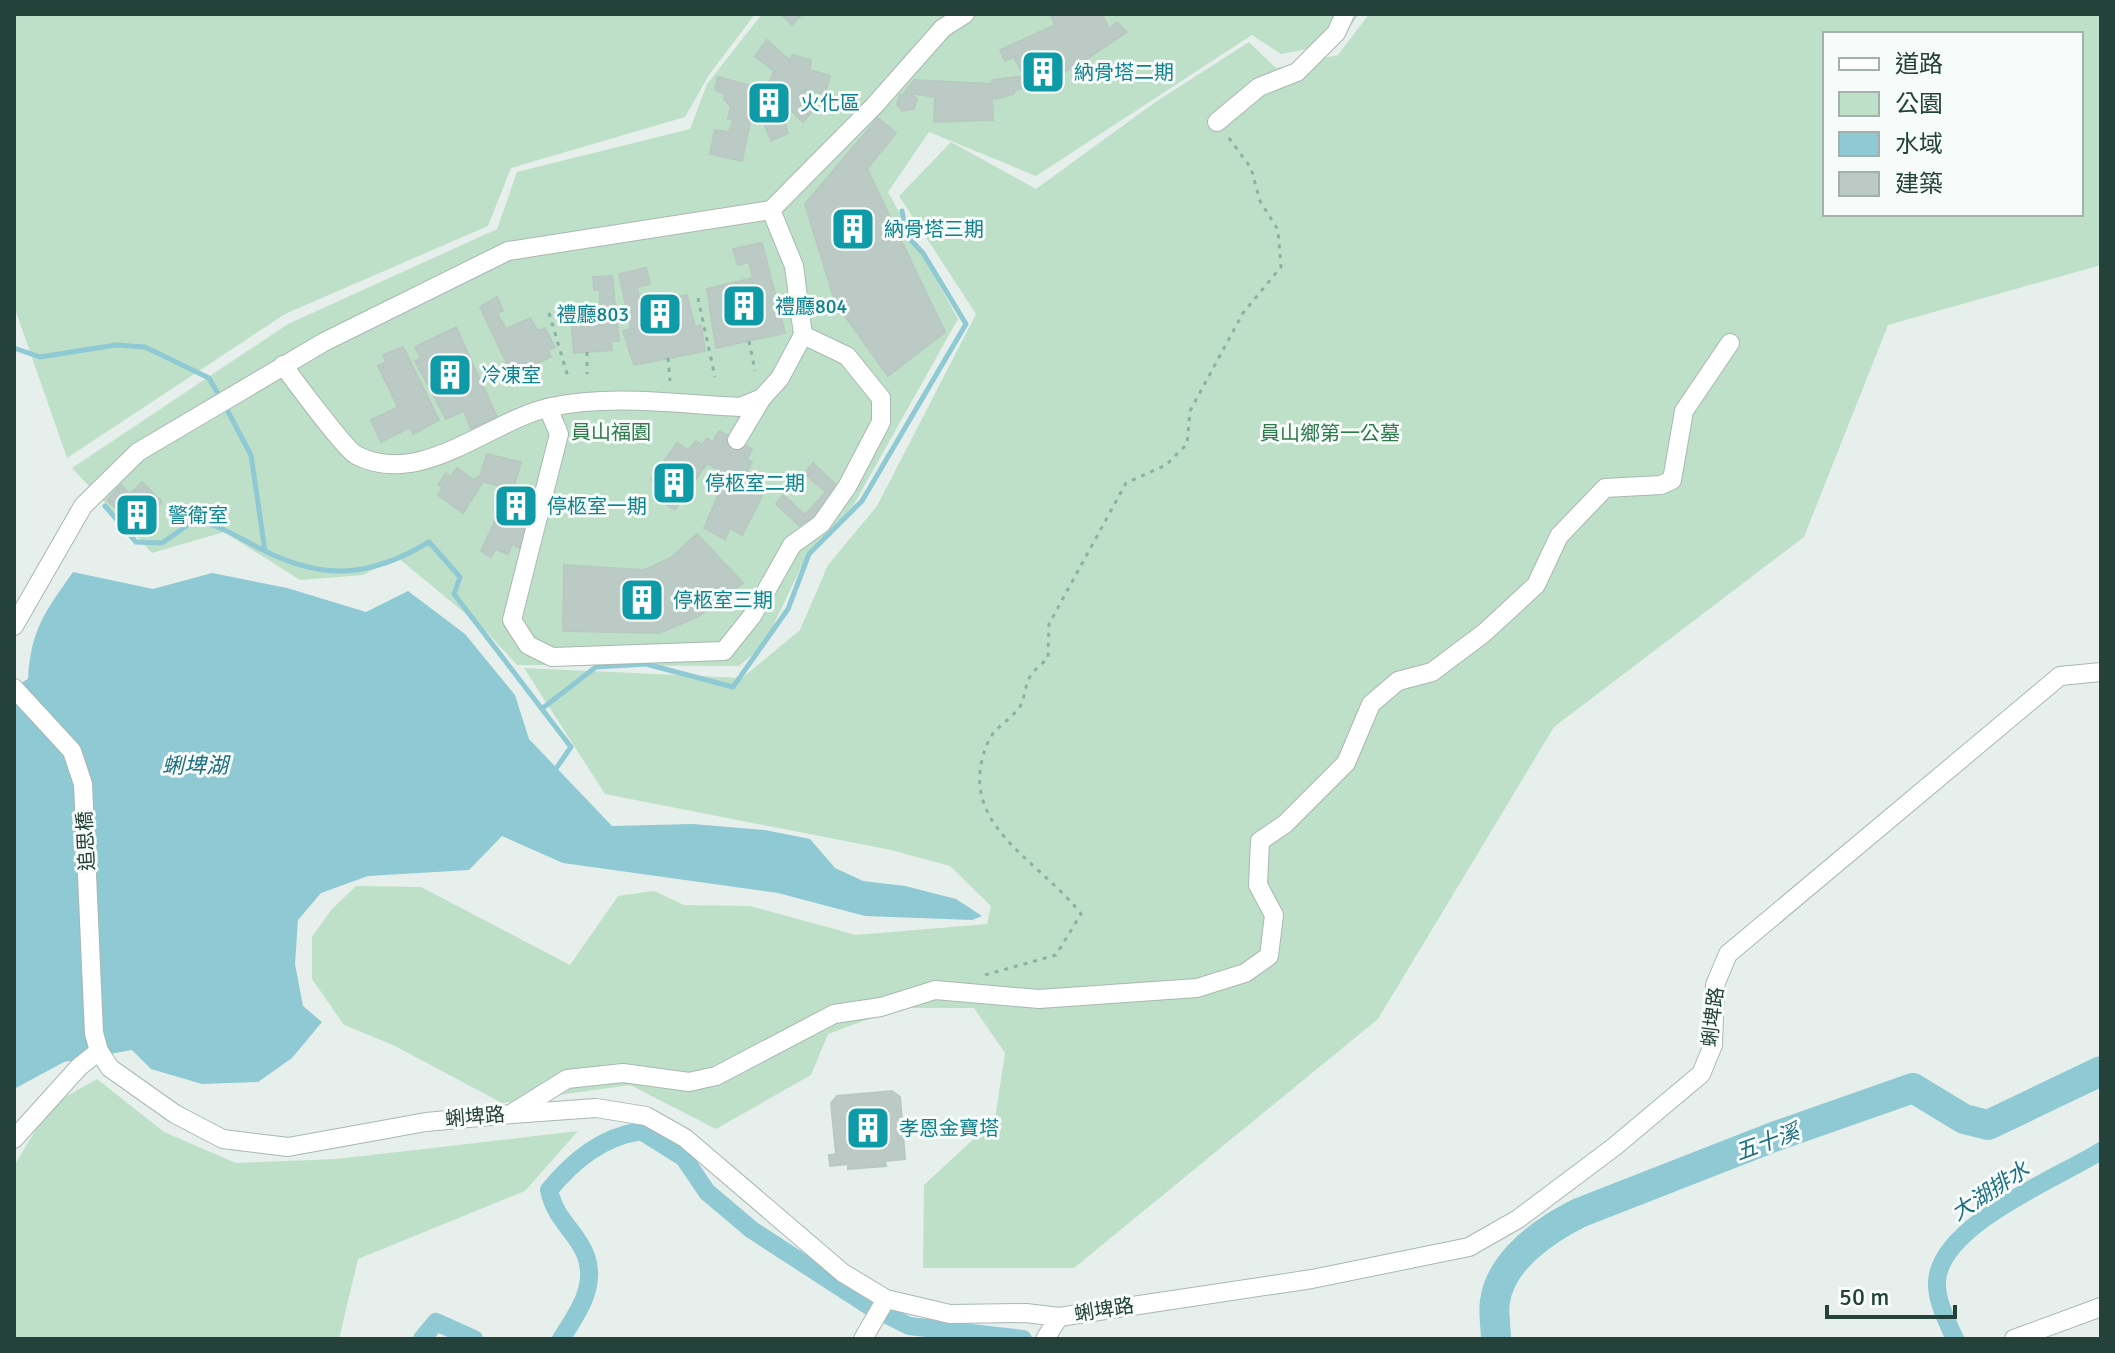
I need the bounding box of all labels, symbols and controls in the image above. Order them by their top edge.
legend [1823,32,2083,216]
building icon: 納骨塔二期 [1019,48,1067,96]
text: 道路 [1895,49,1943,79]
place label: 納骨塔二期 [1074,60,1174,85]
building icon: 火化區 [745,79,793,127]
text: 公園 [1895,89,1943,119]
place label: 火化區 [800,91,860,116]
text: 水域 [1895,129,1943,159]
text: 建築 [1895,169,1943,199]
building icon: 納骨塔三期 [829,205,877,253]
place label: 納骨塔三期 [884,217,984,242]
building icon: 禮廳804 [720,282,768,330]
building icon: 禮廳803 [636,290,684,338]
place label: 禮廳804 [775,294,848,319]
place label: 禮廳803 [557,302,629,327]
building icon: 冷凍室 [426,351,474,399]
place label: 冷凍室 [481,363,541,388]
park label: 員山福園 [571,420,651,445]
park label: 員山鄉第一公墓 [1260,421,1400,446]
building icon: 停柩室二期 [650,459,698,507]
place label: 停柩室二期 [705,471,805,496]
building icon: 停柩室一期 [492,482,540,530]
building icon: 警衛室 [113,491,161,539]
place label: 停柩室一期 [547,494,647,519]
place label: 警衛室 [168,503,228,528]
building icon: 停柩室三期 [618,576,666,624]
place label: 停柩室三期 [673,588,773,613]
water label: 蜊埤湖 [162,752,231,779]
street label: 追思橋 [72,810,100,872]
street label: 蜊埤路 [1697,986,1729,1048]
street label: 蜊埤路 [444,1102,506,1132]
building icon: 孝恩金寶塔 [844,1104,892,1152]
place label: 孝恩金寶塔 [899,1116,999,1141]
water label: 五十溪 [1731,1117,1805,1166]
water label: 大湖排水 [1946,1155,2035,1226]
scale bar [1827,1269,1955,1319]
text: 50 m [1839,1282,1889,1312]
street label: 蜊埤路 [1072,1293,1136,1327]

